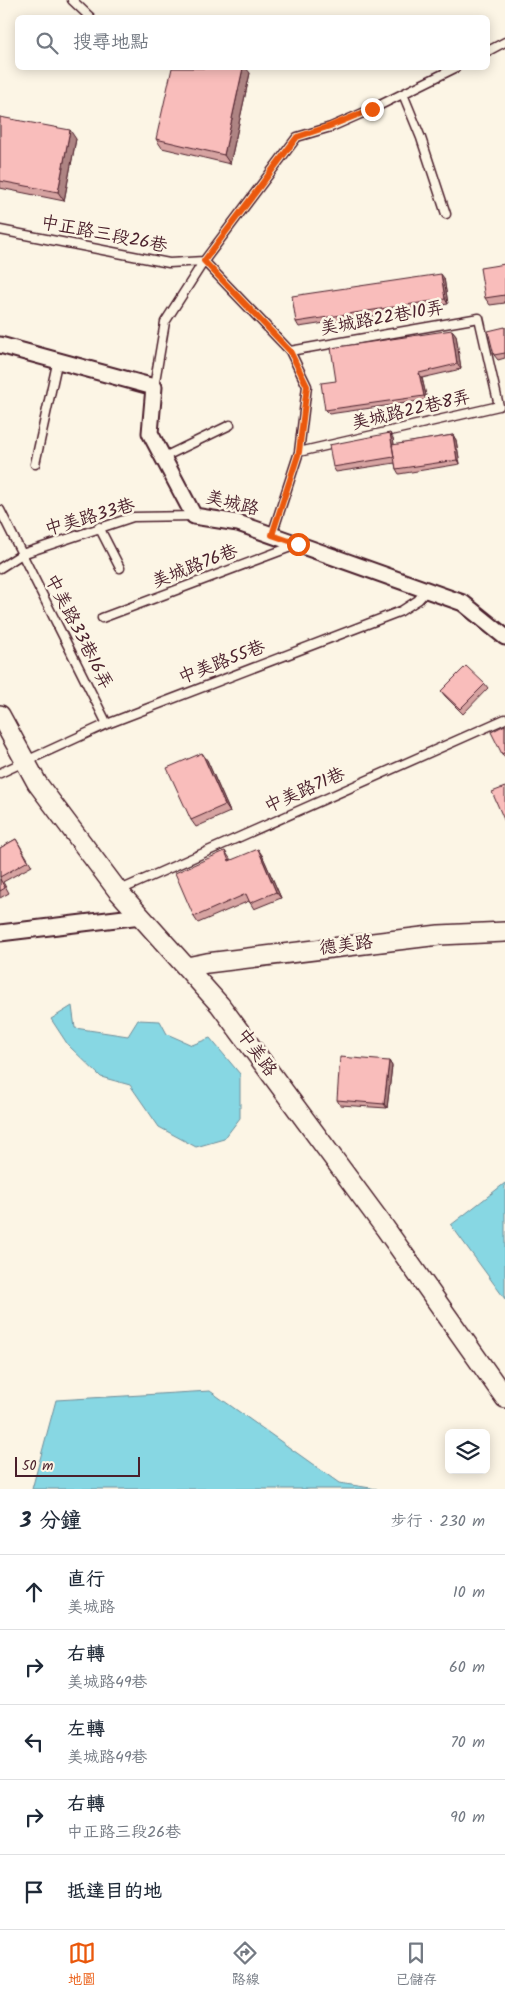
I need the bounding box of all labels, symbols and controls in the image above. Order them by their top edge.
search box [15,15,490,70]
text: 搜尋地點 [73,28,149,58]
icon: search [33,29,61,57]
route end [361,98,384,121]
street label: 中正路三段26巷 [38,209,170,261]
street label: 美城路22巷10弄 [318,294,446,344]
street label: 美城路22巷8弄 [348,383,474,439]
street label: 美城路 [202,483,262,525]
street label: 中美路33巷 [42,491,138,545]
route start [287,533,310,556]
street label: 美城路76巷 [148,537,242,597]
street label: 中美路33巷16弄 [36,569,120,695]
street label: 中美路55巷 [174,633,270,693]
street label: 中美路71巷 [260,760,350,822]
street label: 德美路 [317,928,375,964]
street label: 中美路 [228,1023,284,1083]
map controls [445,1429,490,1474]
button: layers [445,1429,490,1474]
scale bar [15,1454,140,1477]
text: 50 m [22,1455,53,1477]
text: 3 分鐘 [20,1505,82,1538]
text: 步行 · 230 m [391,1509,485,1534]
text: 直行 [67,1565,105,1595]
icon: ahead [20,1578,48,1606]
text: 10 m [453,1580,485,1605]
text: 美城路 [67,1595,115,1620]
text: 右轉 [67,1640,105,1670]
icon: right [20,1653,48,1681]
text: 60 m [449,1655,485,1680]
text: 美城路49巷 [67,1670,148,1695]
text: 左轉 [67,1715,105,1745]
icon: left [20,1728,48,1756]
text: 70 m [450,1730,485,1755]
text: 美城路49巷 [67,1745,148,1770]
text: 右轉 [67,1790,105,1820]
icon: right [20,1803,48,1831]
text: 90 m [450,1805,485,1830]
text: 中正路三段26巷 [67,1820,181,1845]
text: 抵達目的地 [67,1877,162,1907]
icon: arrive [20,1878,48,1906]
tab: 地圖 [68,1939,96,1991]
tab: 路線 [231,1939,259,1991]
tab: 已儲存 [395,1939,437,1991]

